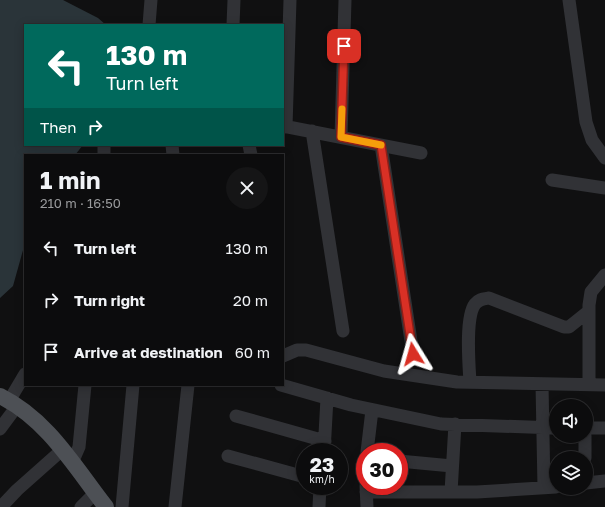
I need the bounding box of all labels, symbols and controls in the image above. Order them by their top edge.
pin [327,29,361,63]
icon: arrive [333,35,355,57]
text: 130 m [106,38,187,71]
icon: left [40,40,92,92]
text: Turn left [106,72,179,94]
icon: right [84,116,106,138]
text: Then [40,118,76,136]
text: 1 min [40,165,100,194]
button: close [226,167,268,209]
text: 210 m · 16:50 [40,195,121,211]
icon: left [40,237,62,259]
text: Turn left [74,239,136,257]
text: 130 m [226,239,268,257]
icon: right [40,289,62,311]
text: Turn right [74,291,145,309]
text: 20 m [233,291,268,309]
position arrow [392,333,434,375]
icon: arrive [40,341,62,363]
text: Arrive at destination [74,343,223,361]
text: 60 m [235,343,270,361]
map controls [549,399,593,495]
button: sound [549,399,593,443]
speed limit sign: 30 [356,443,408,495]
button: layers [549,451,593,495]
text: 23 [310,452,334,476]
text: km/h [309,473,335,485]

